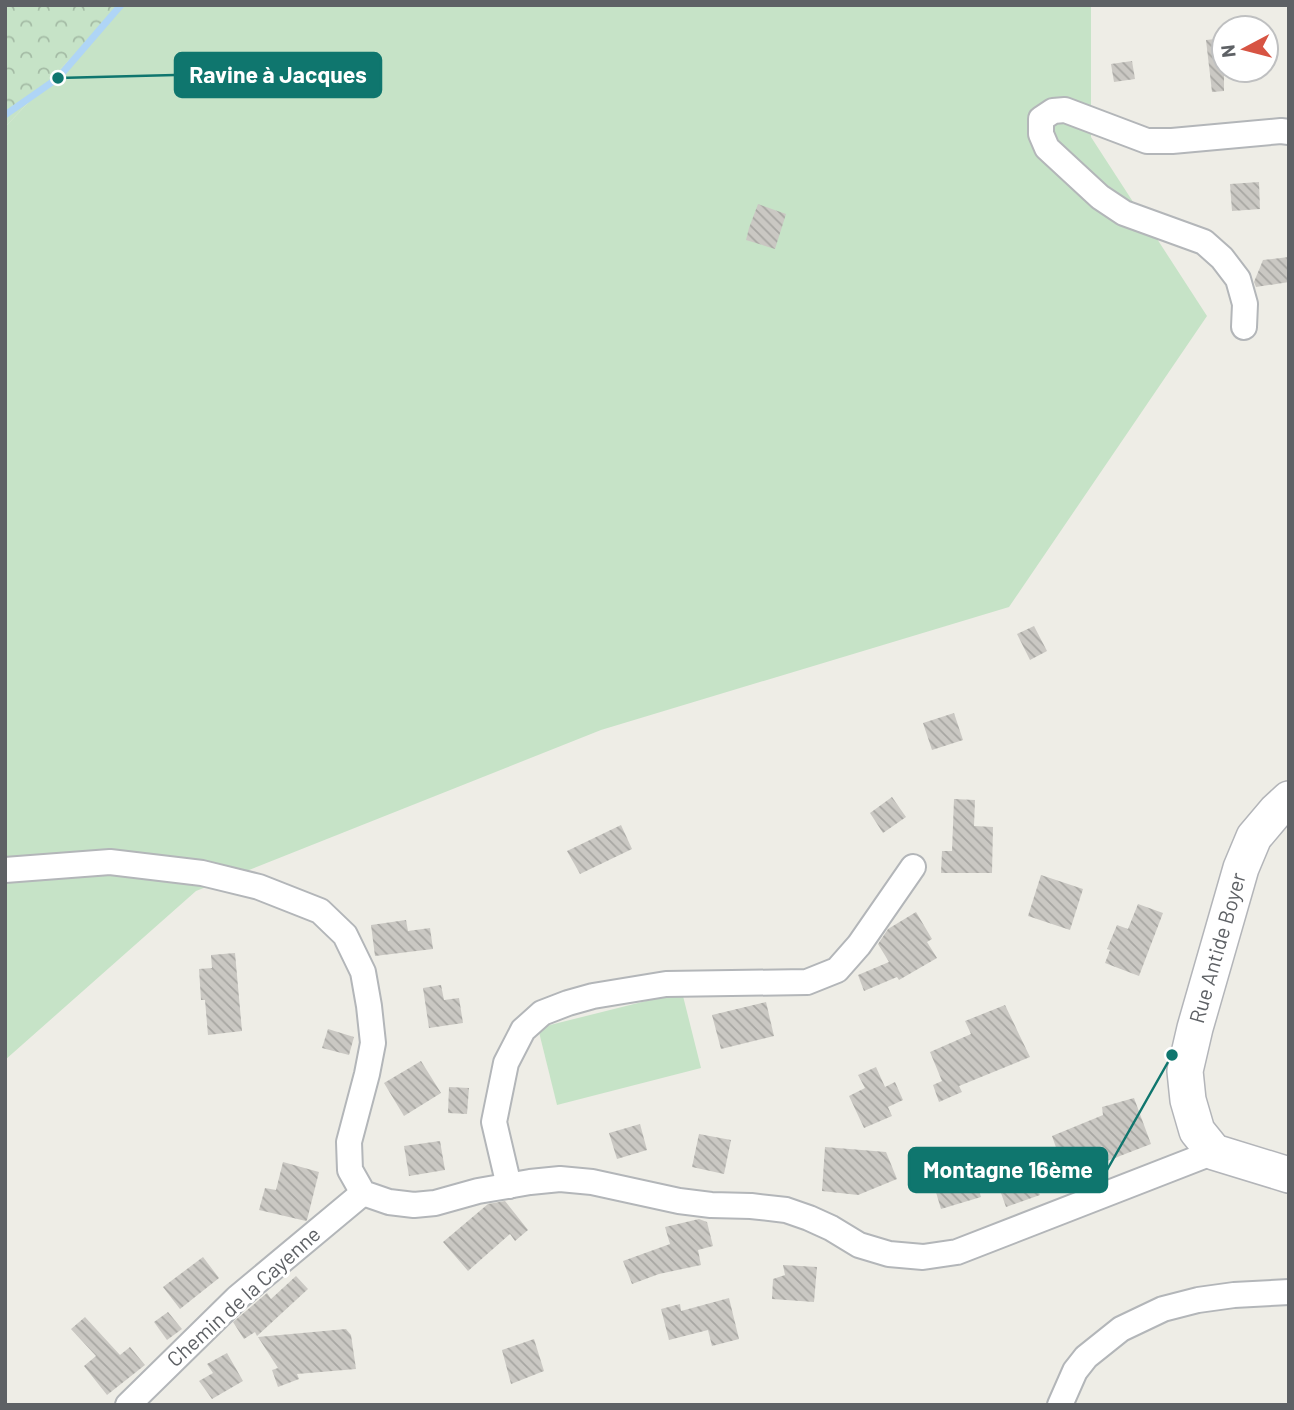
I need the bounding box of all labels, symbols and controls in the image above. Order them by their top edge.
north arrow [1210,14,1280,84]
text: N [1215,43,1240,59]
callout: Ravine à Jacques [175,53,381,97]
text: Ravine à Jacques [189,60,367,88]
street label: Rue Antide Boyer [1183,869,1250,1026]
callout: Montagne 16ème [909,1148,1107,1192]
text: Montagne 16ème [923,1155,1093,1183]
street label: Chemin de la Cayenne [161,1221,325,1371]

